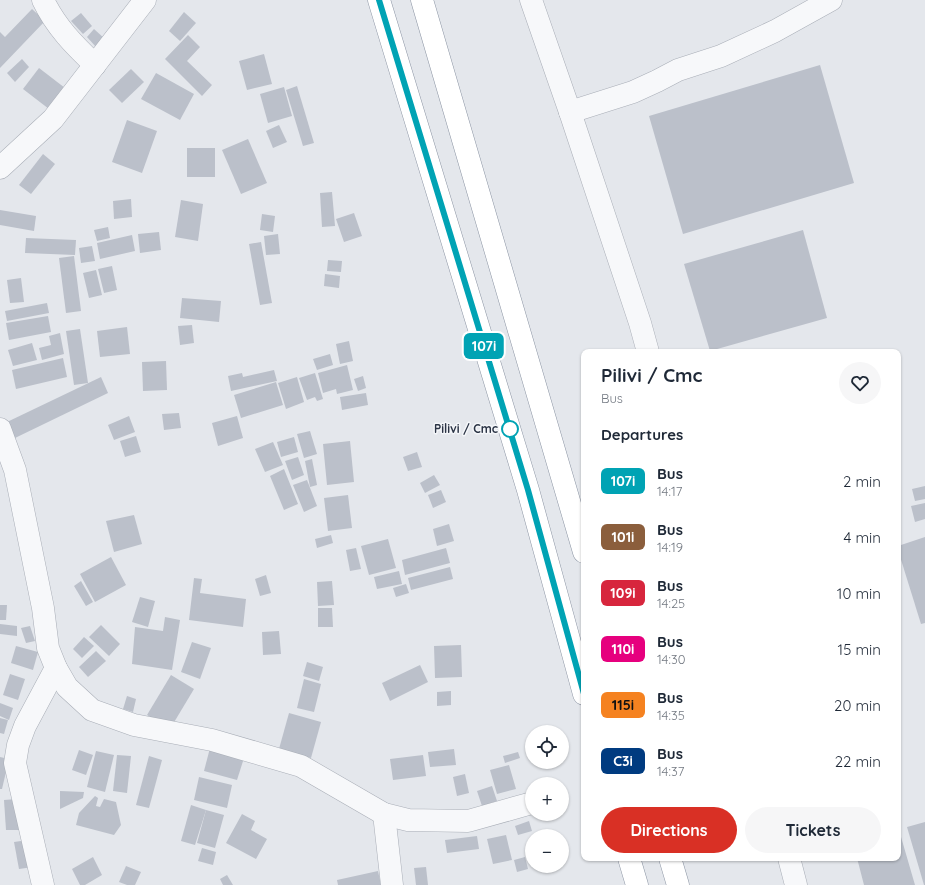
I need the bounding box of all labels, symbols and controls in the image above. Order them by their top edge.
line badge: 107i [456,333,512,359]
text: 107i [472,337,496,355]
button: heart [839,362,881,404]
text: Pilivi / Cmc [601,363,702,387]
text: Bus [601,390,623,406]
marker: Pilivi / Cmc [501,420,519,438]
place label: Pilivi / Cmc [434,421,498,436]
text: Departures [601,425,683,444]
text: Bus [657,464,683,483]
text: 107i [611,472,635,490]
text: 2 min [843,472,881,491]
text: 14:17 [657,483,682,499]
text: Bus [657,520,683,539]
text: 101i [612,528,634,546]
text: 4 min [843,528,881,547]
text: 14:19 [657,539,683,555]
text: Bus [657,576,683,595]
text: 109i [610,584,636,602]
text: 10 min [837,584,881,603]
text: 14:25 [657,595,685,611]
text: Bus [657,632,683,651]
text: 110i [612,640,634,658]
text: 15 min [838,640,881,659]
text: 14:30 [657,651,685,667]
text: Bus [657,688,683,707]
text: 115i [612,696,634,714]
text: 20 min [834,696,881,715]
text: 14:35 [657,707,685,723]
map controls [525,725,569,873]
button: locate [525,725,569,769]
text: Bus [657,744,683,763]
text: C3i [613,752,633,770]
text: 22 min [835,752,881,771]
text: 14:37 [657,763,684,779]
button: + [525,777,569,821]
button: Directions [601,807,737,853]
button: Tickets [745,807,881,853]
button: − [525,829,569,873]

